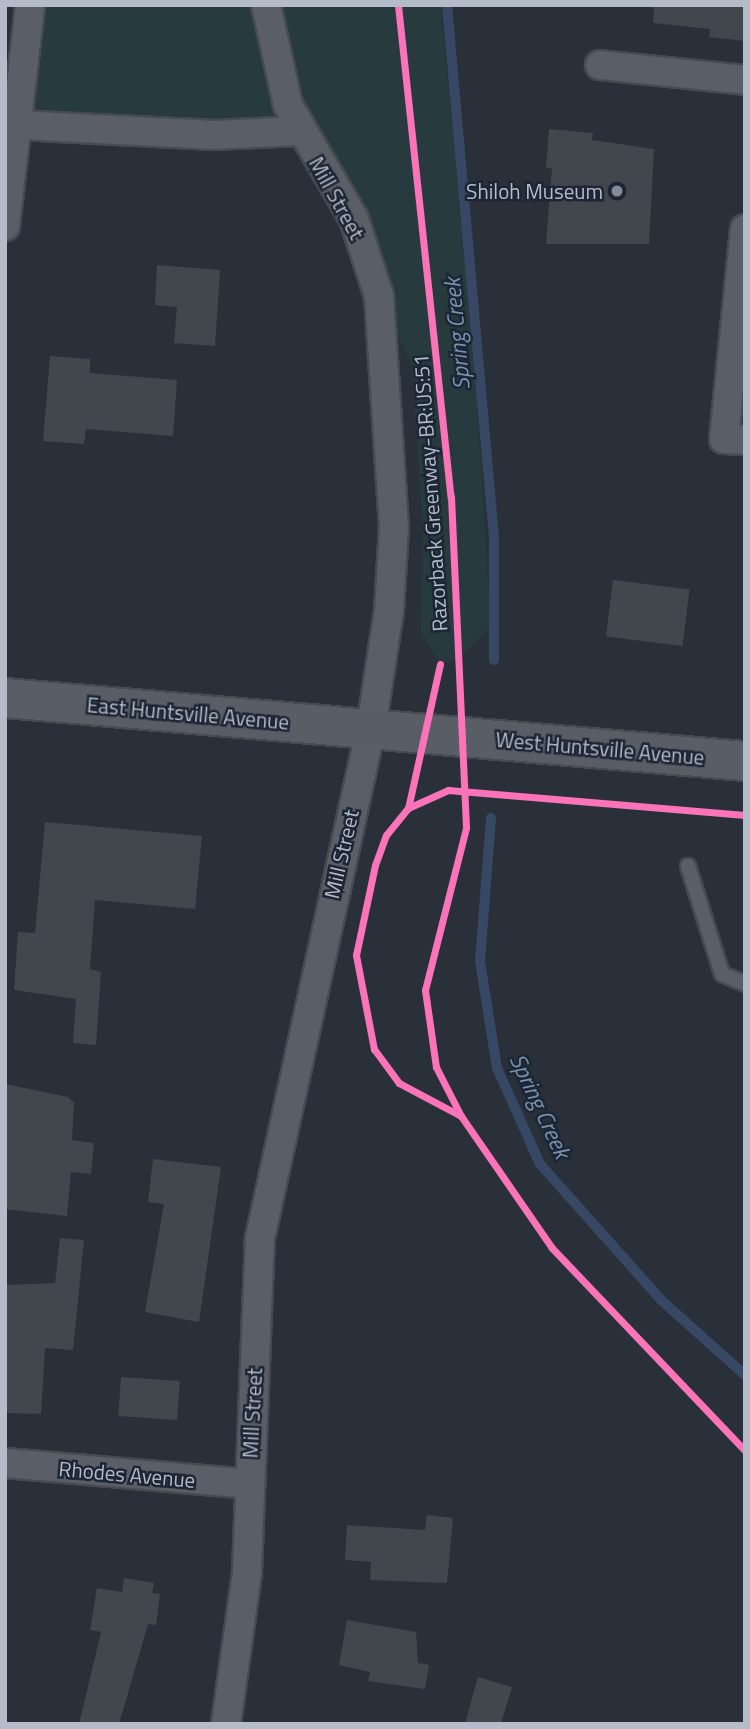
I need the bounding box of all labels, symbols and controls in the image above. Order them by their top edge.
street label: Mill Street [304,152,370,244]
place label: Shiloh Museum [466,178,603,204]
marker: Shiloh Museum [609,183,625,199]
water label: Spring Creek [438,277,476,391]
street label: Razorback Greenway-BR:US:51 [408,354,452,632]
street label: East Huntsville Avenue [86,692,290,734]
street label: West Huntsville Avenue [495,726,705,770]
street label: Mill Street [319,807,363,901]
water label: Spring Creek [504,1049,576,1163]
street label: Mill Street [237,1367,267,1459]
street label: Rhodes Avenue [58,1455,196,1493]

